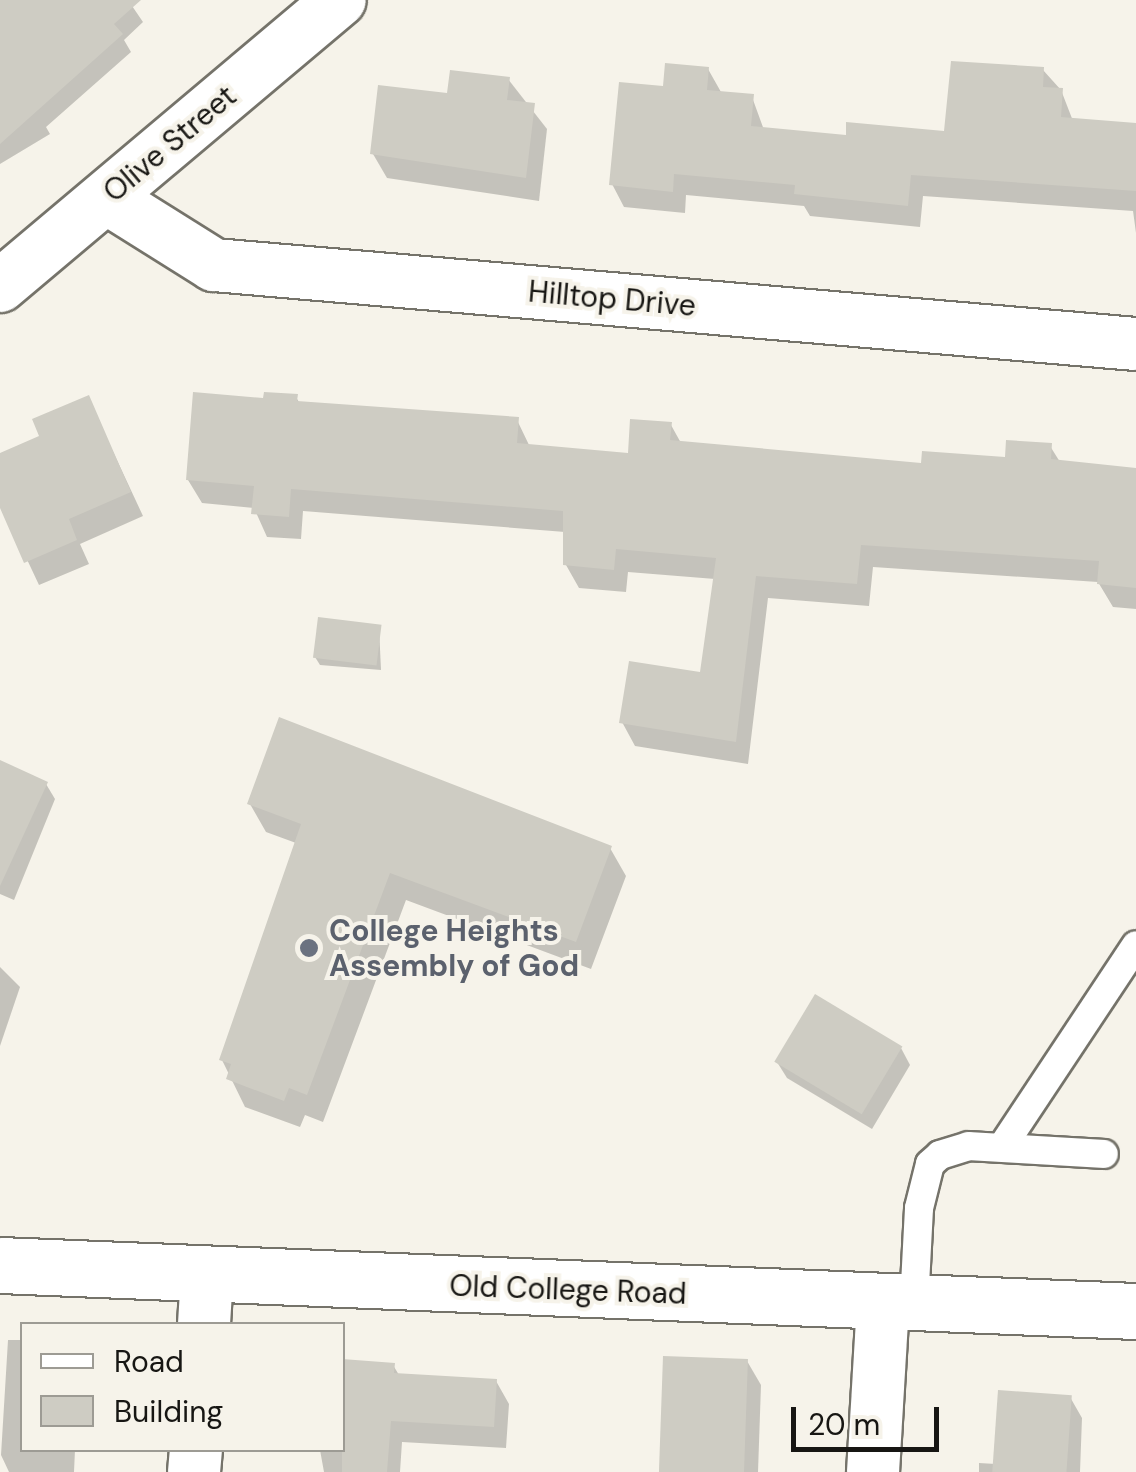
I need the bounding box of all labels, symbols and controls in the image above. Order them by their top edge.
street label: Olive Street [96,78,244,210]
street label: Hilltop Drive [527,274,697,324]
place label: College Heights Assembly of God [329,913,579,984]
marker: College Heights Assembly of God [298,937,320,959]
street label: Old College Road [449,1268,687,1312]
legend [20,1322,345,1452]
text: Road [114,1342,184,1381]
scale bar [796,1387,944,1449]
text: Building [114,1392,223,1431]
text: 20 m [808,1405,880,1444]

